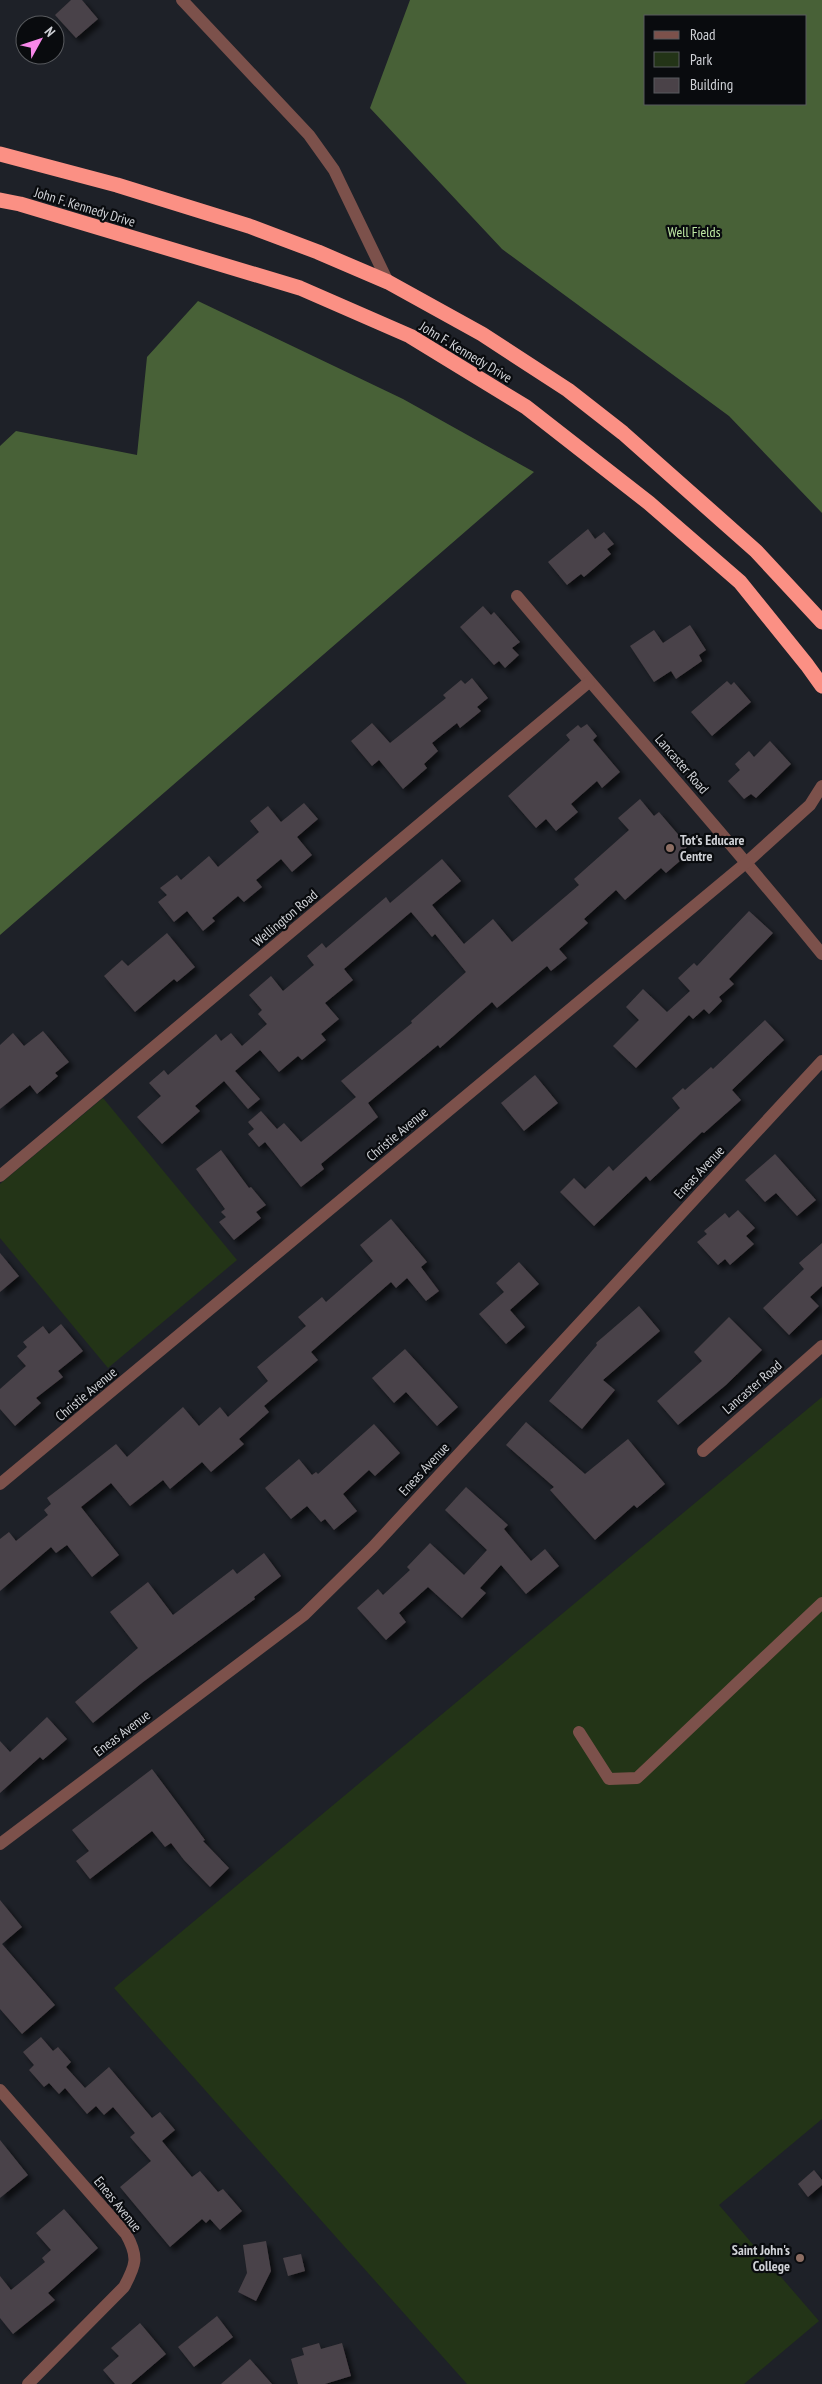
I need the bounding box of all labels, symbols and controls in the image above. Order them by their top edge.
north arrow [15,15,65,65]
legend [644,15,807,105]
text: N [41,23,59,40]
text: Road [690,25,716,44]
text: Park [690,50,712,69]
text: Building [690,75,733,94]
street label: John F. Kennedy Drive [31,183,138,231]
park label: Well Fields [668,223,721,241]
street label: John F. Kennedy Drive [416,317,516,387]
street label: Lancaster Road [651,731,713,797]
place label: Tot's Educare Centre [680,831,745,865]
marker: Tot's Educare Centre [664,842,676,854]
street label: Wellington Road [249,886,321,950]
street label: Christie Avenue [363,1103,432,1165]
street label: Eneas Avenue [670,1141,728,1202]
street label: Lancaster Road [719,1356,785,1418]
street label: Christie Avenue [52,1363,121,1425]
street label: Eneas Avenue [395,1438,453,1499]
street label: Eneas Avenue [90,1706,154,1760]
street label: Eneas Avenue [90,2173,146,2236]
place label: Saint John's College [732,2241,790,2275]
marker: Saint John's College [794,2252,806,2264]

